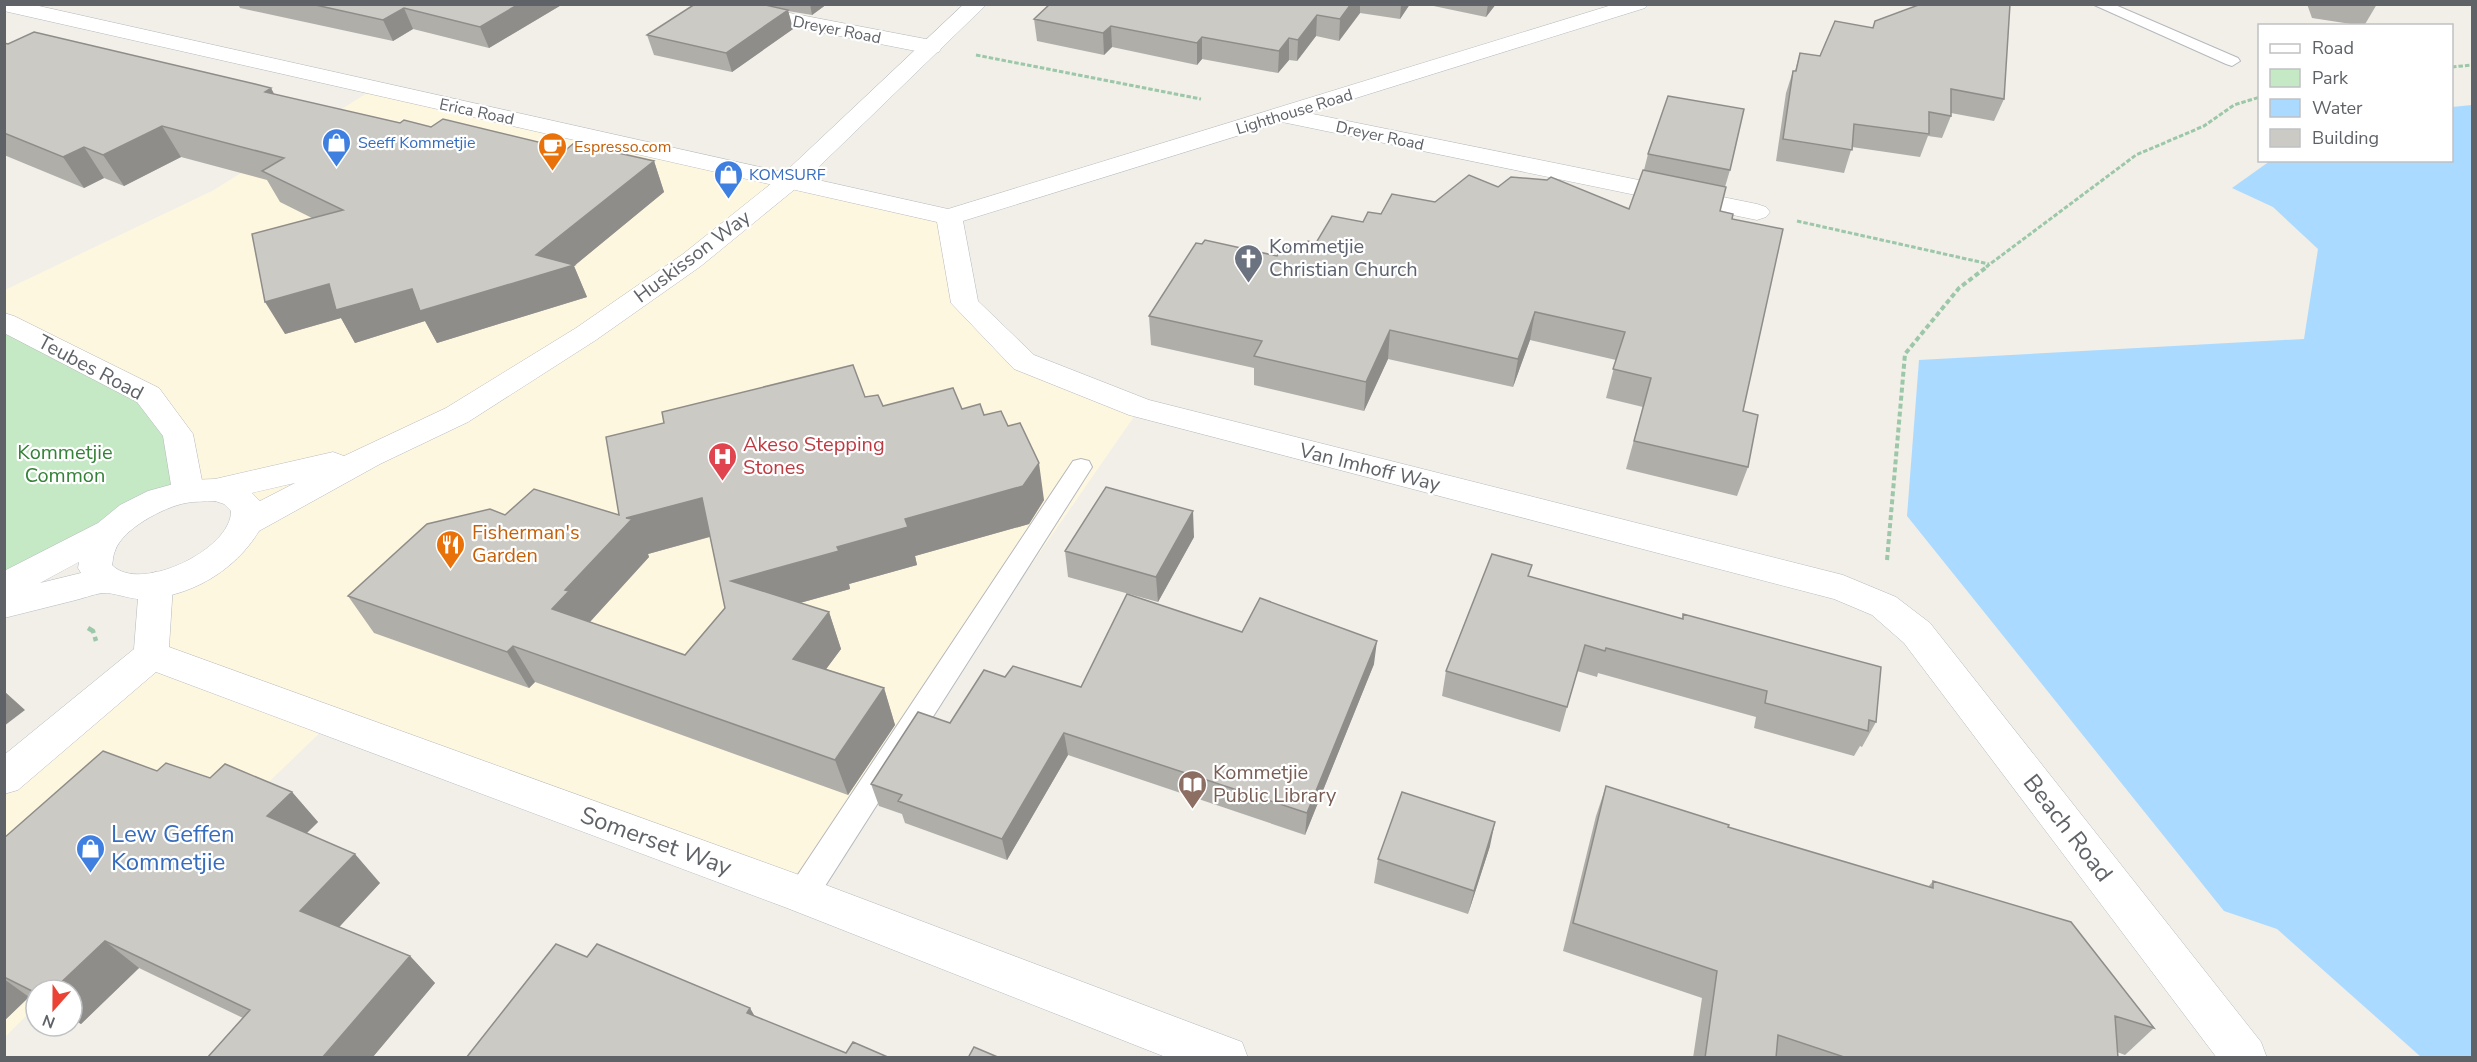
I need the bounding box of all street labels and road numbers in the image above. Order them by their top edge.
street label: Dreyer Road [791,11,883,49]
street label: Lighthouse Road [1233,84,1355,140]
street label: Erica Road [437,93,516,131]
street label: Dreyer Road [1334,116,1426,156]
street label: Huskisson Way [629,203,757,309]
street label: Teubes Road [33,328,148,407]
street label: Van Imhoff Way [1296,437,1444,498]
street label: Beach Road [2016,768,2120,888]
street label: Somerset Way [576,799,737,883]

